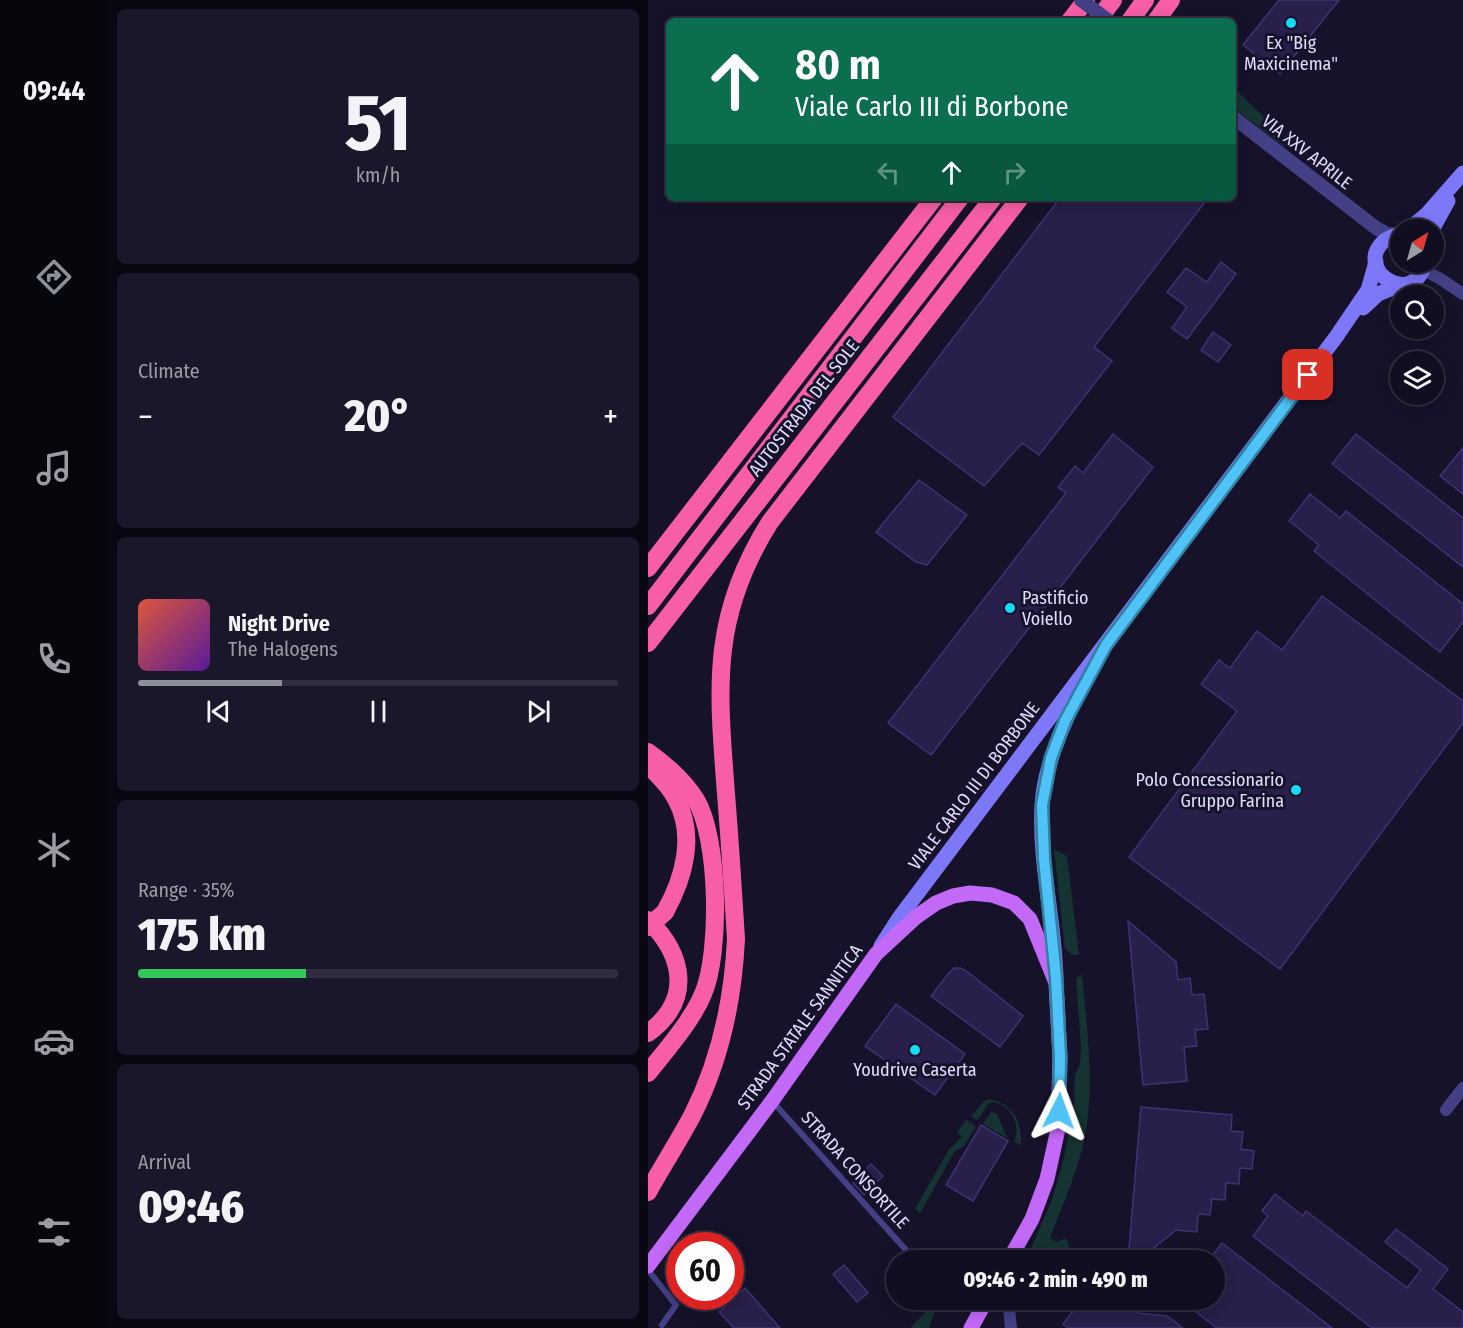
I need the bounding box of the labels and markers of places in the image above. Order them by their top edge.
marker: Ex "Big Maxicinema" [1284,16,1298,30]
place label: Ex "Big Maxicinema" [1244,32,1338,75]
pin [1282,349,1333,400]
place label: Pastificio Voiello [1022,587,1088,630]
marker: Pastificio Voiello [1003,601,1017,615]
place label: Polo Concessionario Gruppo Farina [1136,769,1284,812]
marker: Polo Concessionario Gruppo Farina [1289,783,1303,797]
marker: Youdrive Caserta [908,1043,922,1057]
place label: Youdrive Caserta [853,1059,977,1081]

